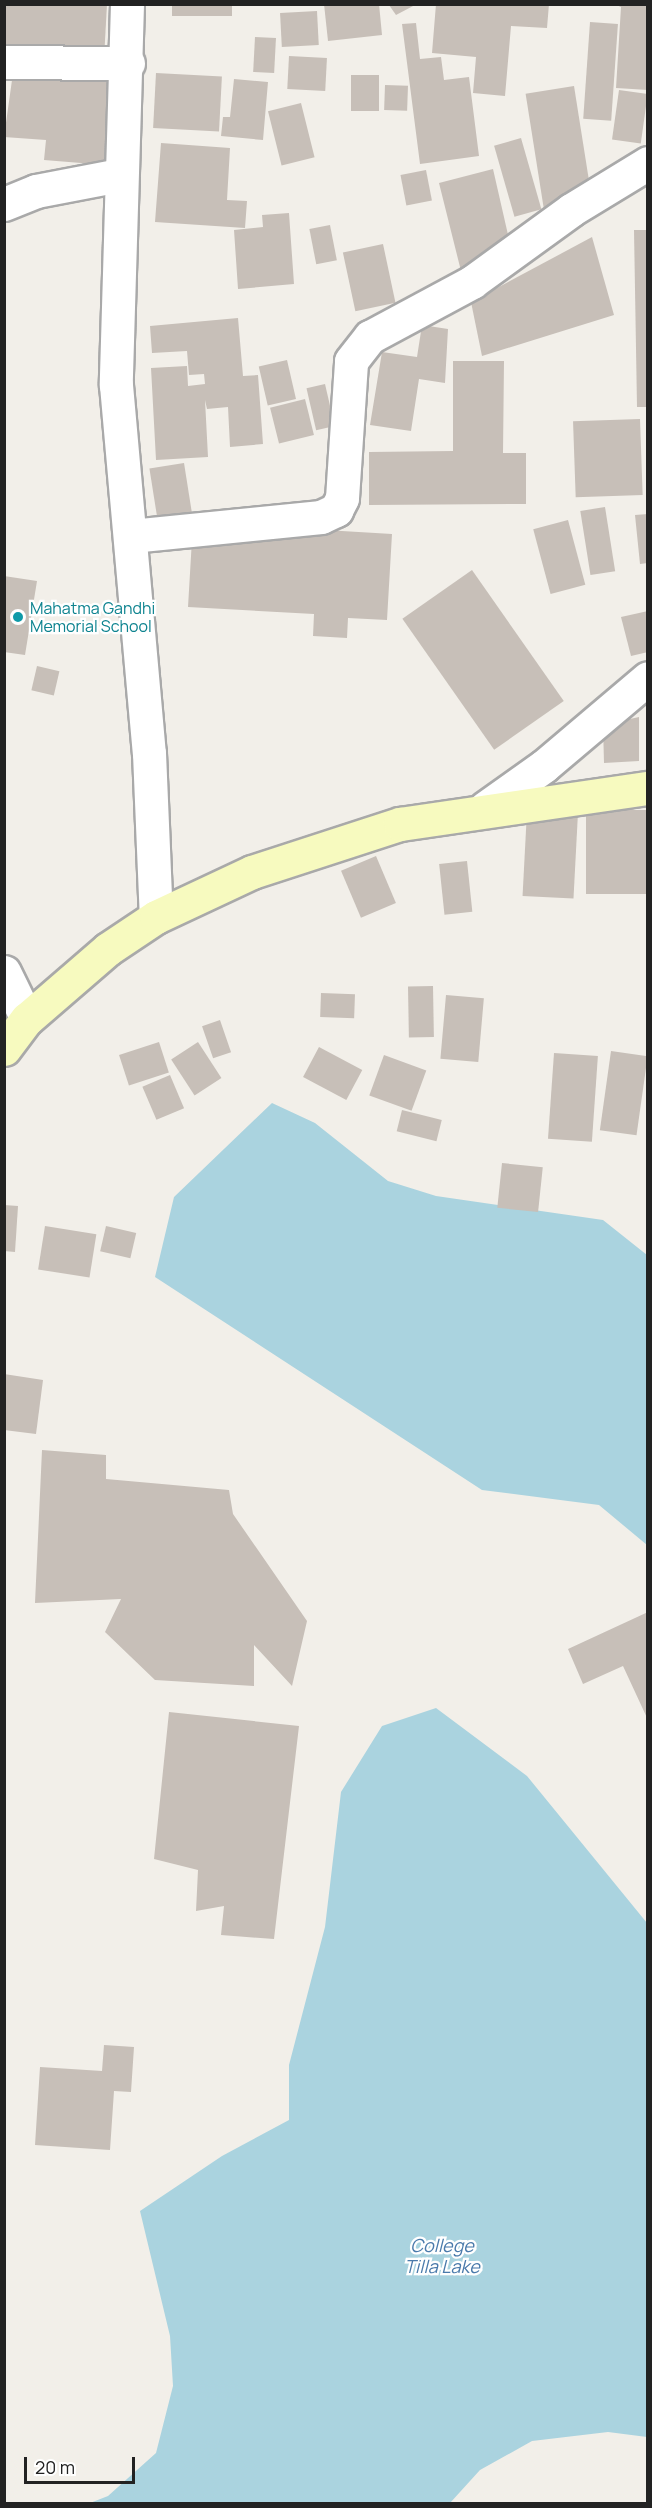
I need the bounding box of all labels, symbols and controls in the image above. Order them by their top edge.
place label: Mahatma Gandhi Memorial School [30,598,155,636]
marker: Mahatma Gandhi Memorial School [11,610,25,624]
water label: College Tilla Lake [404,2235,480,2278]
scale bar [27,2445,138,2483]
text: 20 m [35,2455,75,2479]

